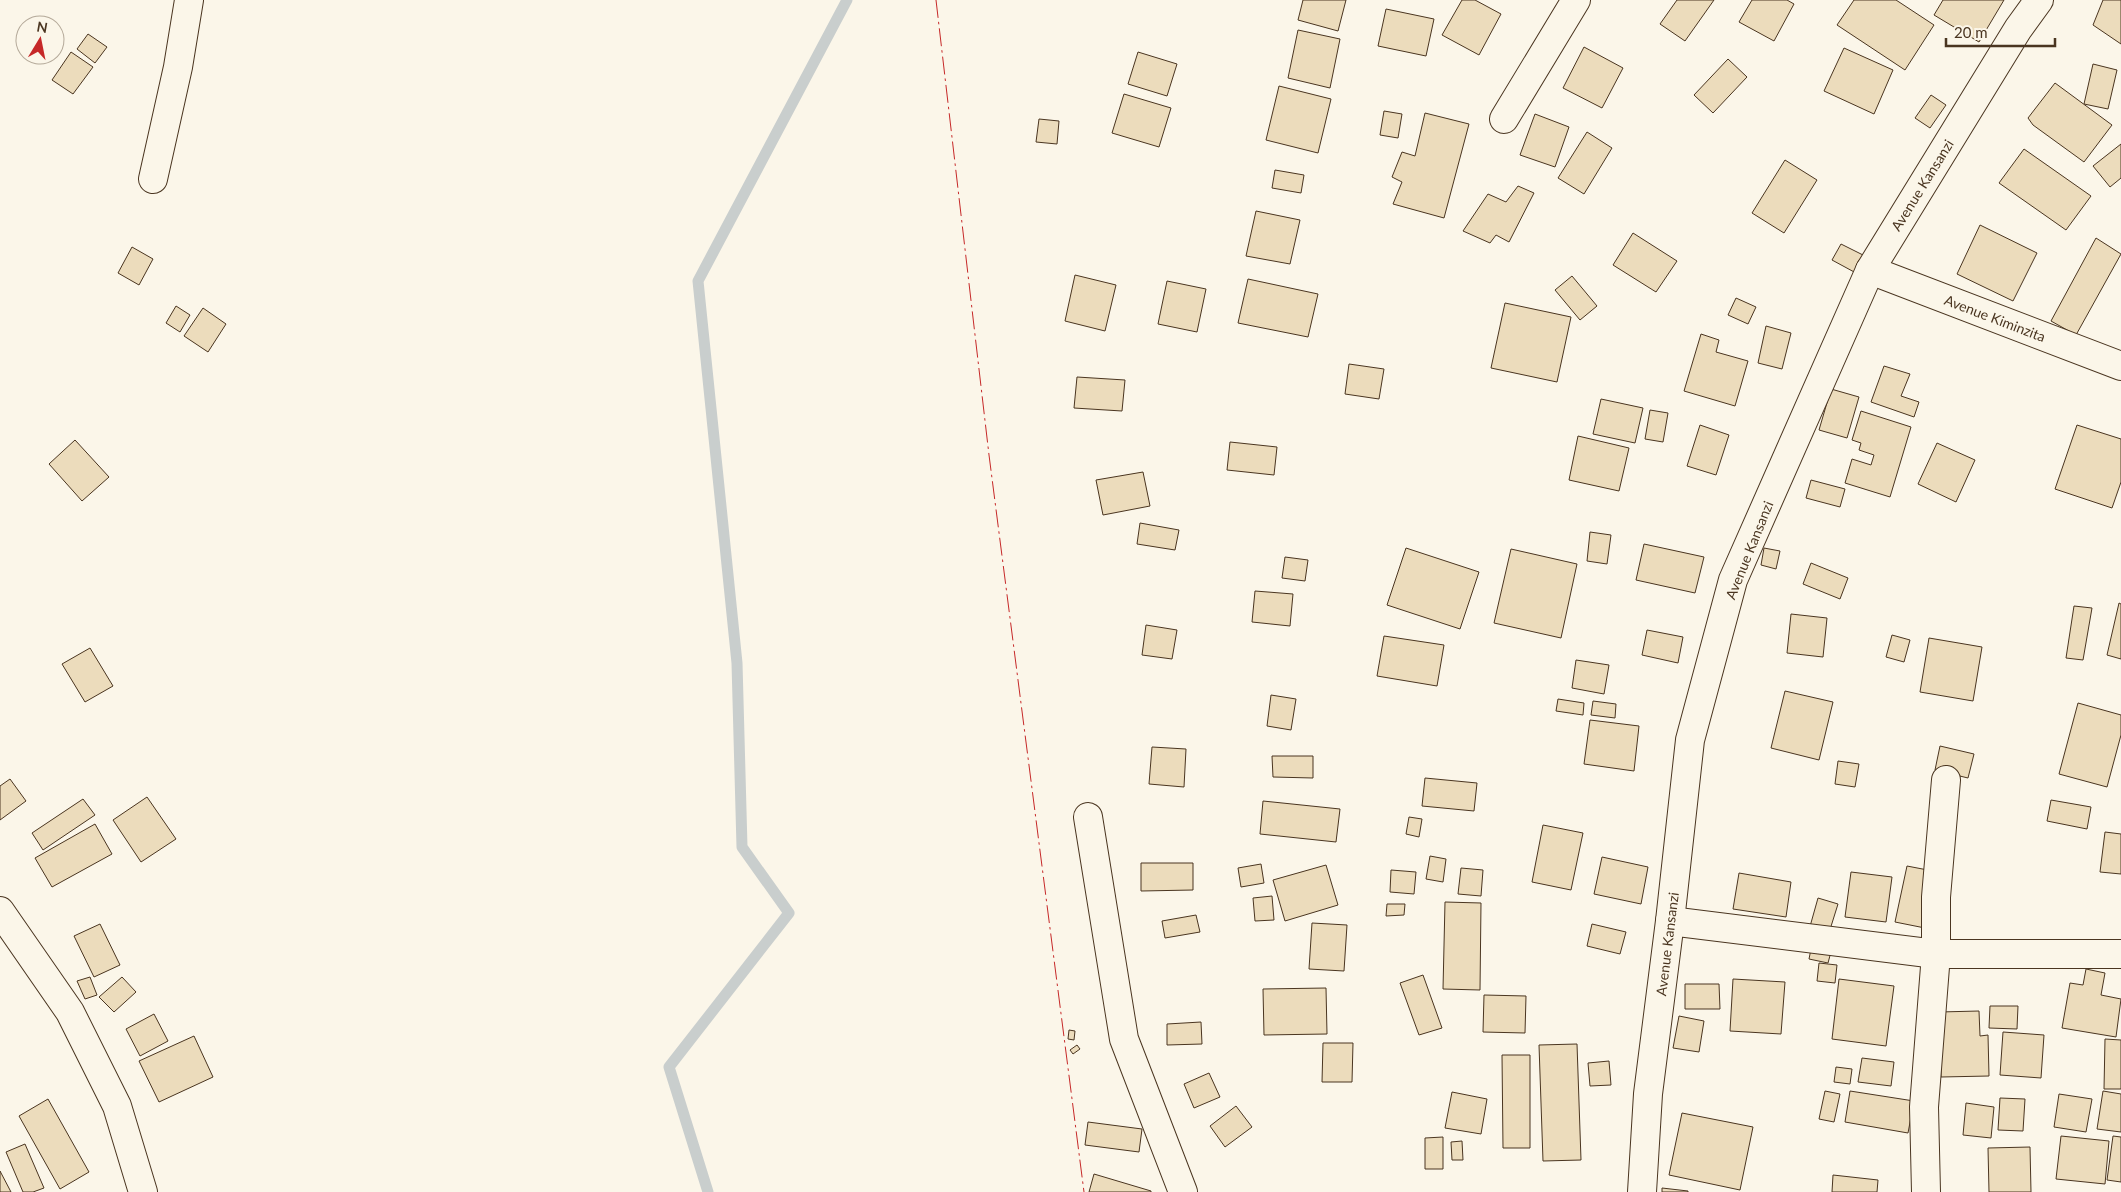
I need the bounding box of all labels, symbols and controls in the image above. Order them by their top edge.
north arrow [15,15,65,65]
scale bar [1946,15,2055,47]
text: N [36,17,49,36]
text: 20 m [1954,23,1988,41]
street label: Avenue Kansanzi [1887,136,1957,234]
street label: Avenue Kiminzita [1942,291,2048,345]
street label: Avenue Kansanzi [1722,498,1776,602]
street label: Avenue Kansanzi [1652,891,1682,997]

